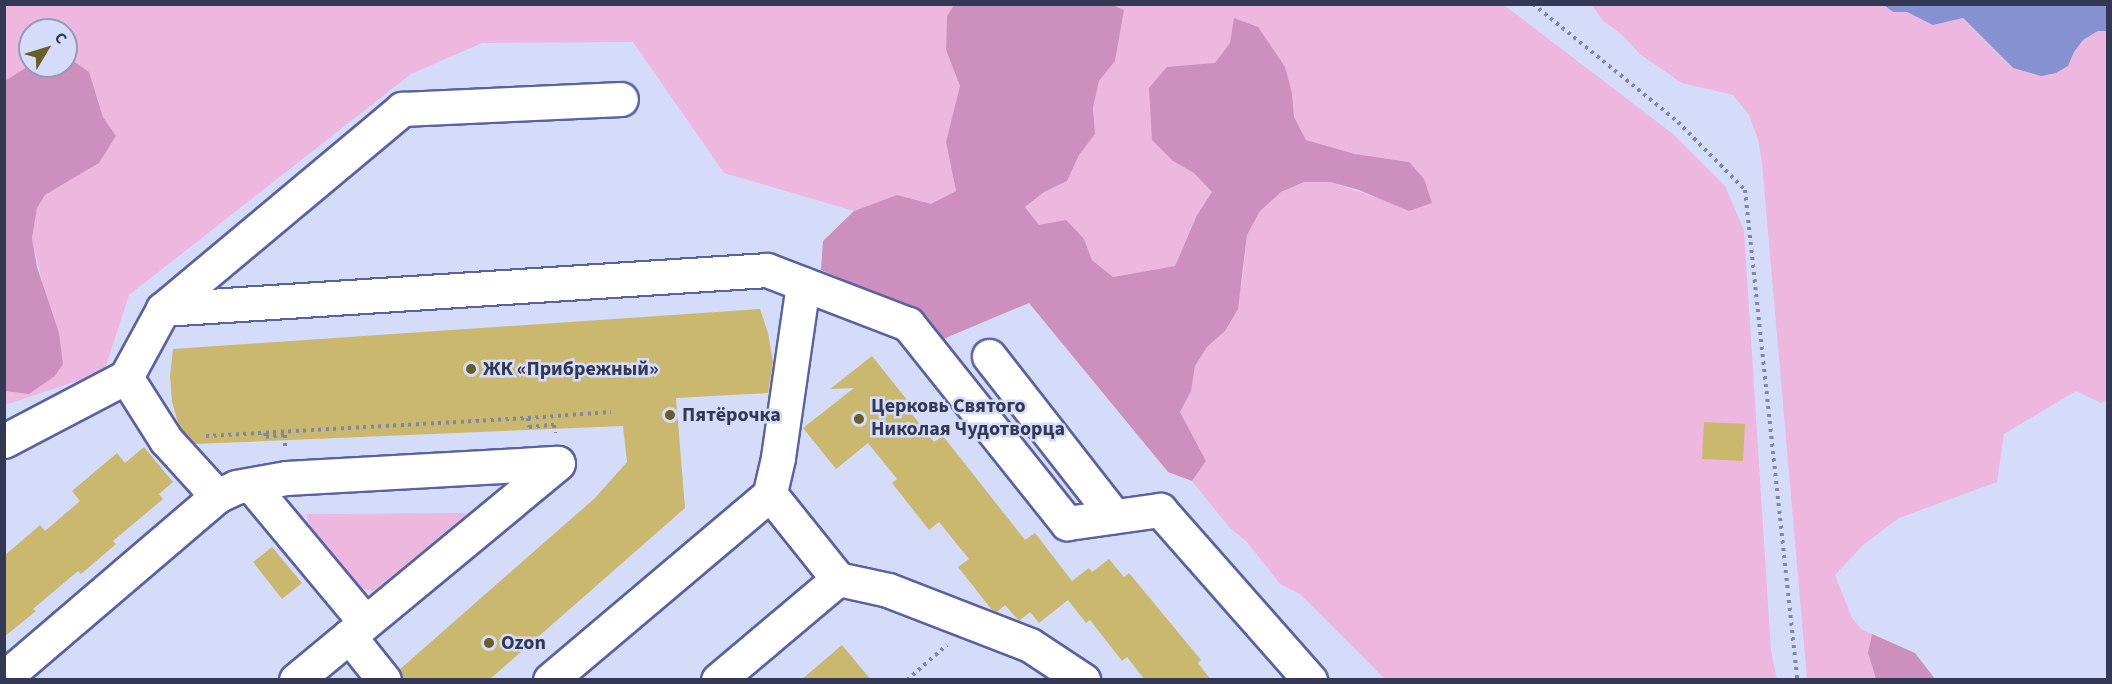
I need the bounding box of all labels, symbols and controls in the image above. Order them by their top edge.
north arrow [18,18,78,78]
text: С [49,28,72,49]
place label: ЖК «Прибрежный» [483,357,659,381]
marker: ЖК «Прибрежный» [464,362,478,376]
place label: Церковь Святого Николая Чудотворца [871,395,1065,442]
place label: Пятёрочка [682,403,781,427]
marker: Пятёрочка [663,408,677,422]
marker: Церковь Святого Николая Чудотворца [852,412,866,426]
place label: Ozon [501,631,546,655]
marker: Ozon [482,636,496,650]

